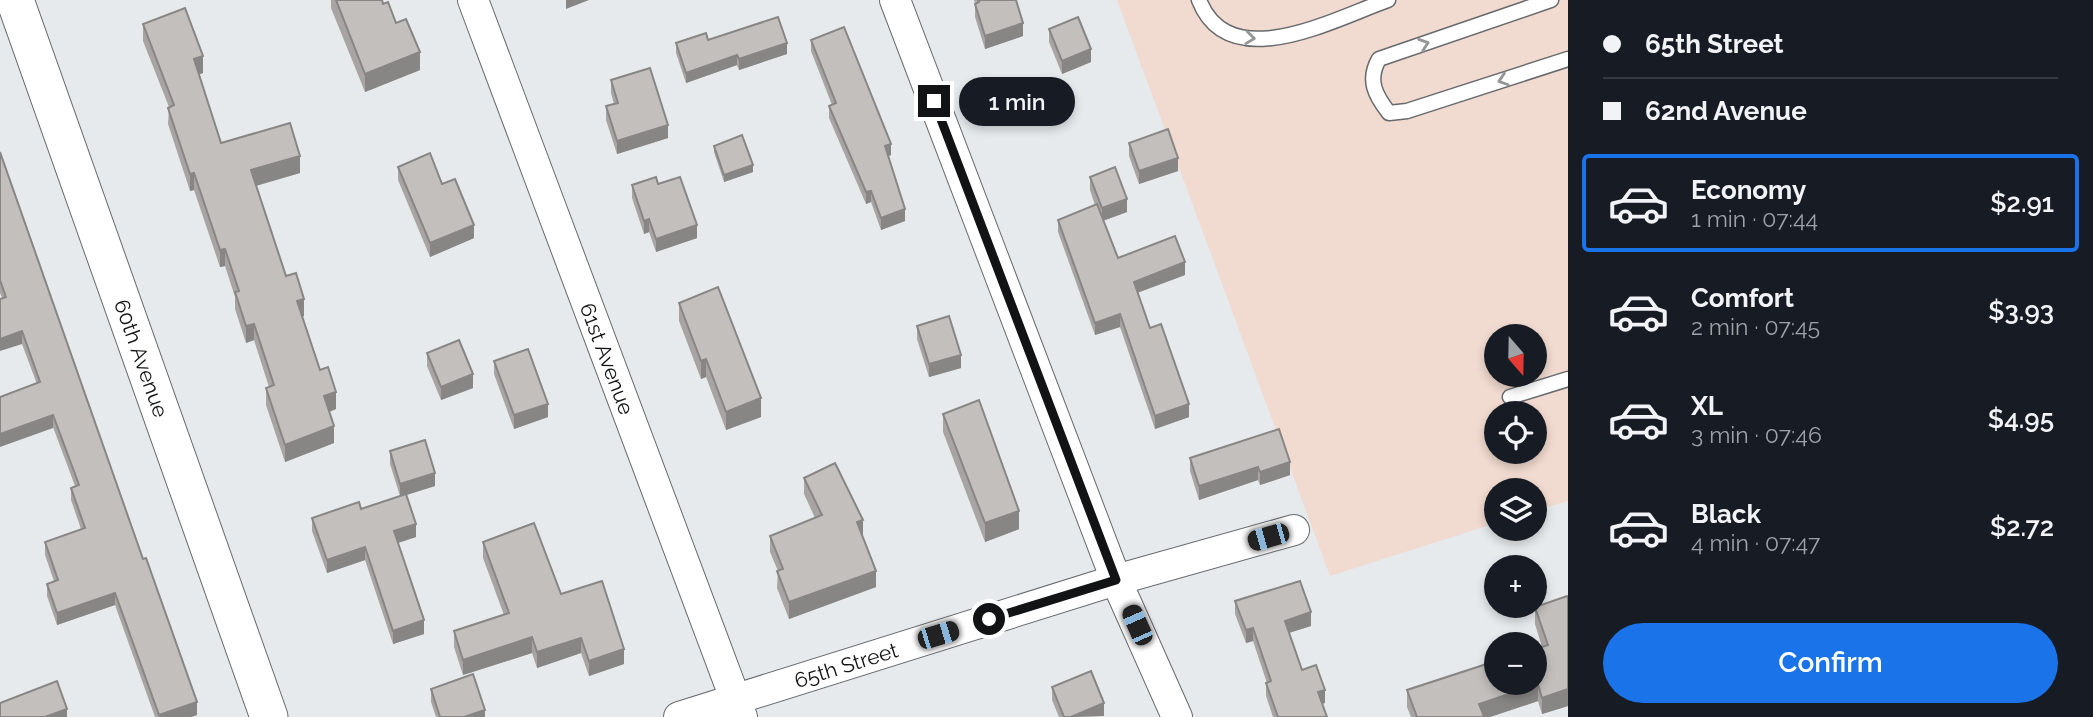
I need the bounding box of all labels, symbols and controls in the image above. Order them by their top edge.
text: 65th Street [1645,29,1784,59]
one-way arrow [1244,31,1255,46]
one-way arrow [1417,37,1429,52]
one-way arrow [1497,72,1509,87]
callout: 1 min [958,76,1074,126]
route end [918,85,950,117]
text: 1 min [988,88,1046,115]
text: 62nd Avenue [1645,96,1807,126]
icon: car [1607,172,1670,235]
text: Economy [1691,175,1806,205]
text: $2.91 [1990,188,2054,218]
text: 1 min · 07:44 [1691,205,1818,232]
icon: car [1607,280,1670,343]
text: Comfort [1691,283,1794,313]
street label: 60th Avenue [110,296,174,420]
text: $3.93 [1988,296,2054,326]
street label: 61st Avenue [575,299,640,418]
text: 2 min · 07:45 [1691,313,1820,340]
north arrow [1484,324,1547,387]
map controls [1484,324,1547,695]
icon: car [1607,388,1670,451]
text: XL [1691,391,1723,421]
button: locate [1484,401,1547,464]
text: $4.95 [1988,404,2054,434]
text: 3 min · 07:46 [1691,421,1822,448]
button: layers [1484,478,1547,541]
icon: car [1607,496,1670,559]
text: Black [1691,499,1761,529]
text: $2.72 [1990,512,2054,542]
car [1245,521,1292,553]
text: 4 min · 07:47 [1691,529,1820,556]
button: + [1484,555,1547,618]
car [1119,602,1156,648]
route start [973,603,1005,635]
car [915,619,962,651]
button: Confirm [1603,623,2058,703]
button: − [1484,632,1547,695]
street label: 65th Street [791,637,901,693]

